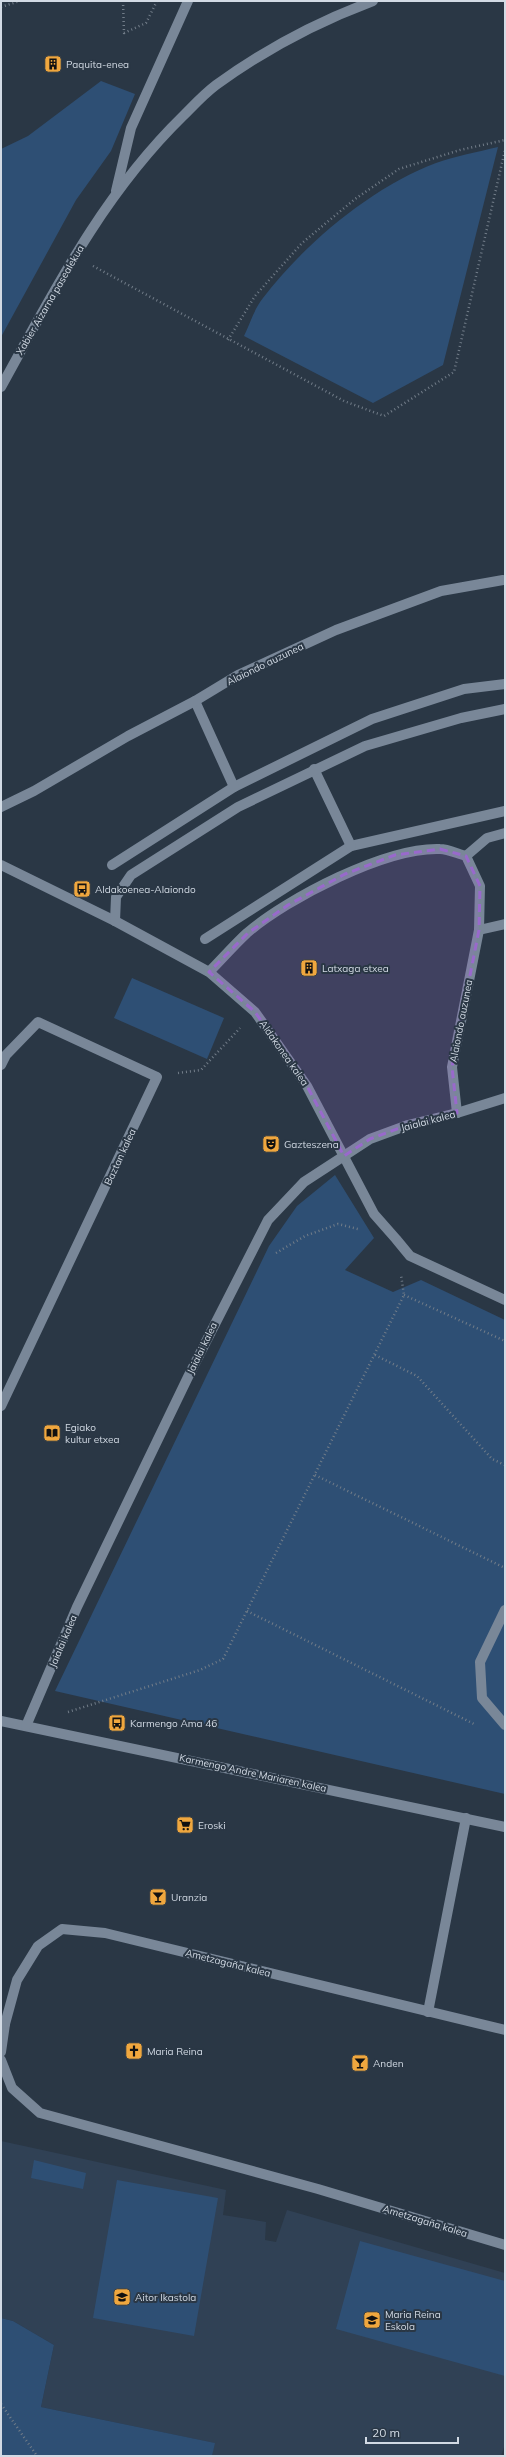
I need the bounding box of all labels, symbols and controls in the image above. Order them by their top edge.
building icon: Paquita-enea [43,54,63,74]
place label: Paquita-enea [66,58,129,71]
street label: Xabier Aizarna pasealekua [13,243,87,357]
street label: Alaiondo auzunea [224,640,306,688]
bus stop icon: Aldakoenea-Alaiondo [72,879,92,899]
place label: Aldakoenea-Alaiondo [95,883,196,896]
building icon: Latxaga etxea [299,958,319,978]
place label: Latxaga etxea [322,962,389,975]
street label: Alaiondo auzunea [447,979,475,1063]
street label: Aldakonea kalea [257,1018,311,1088]
street label: Jaialai kalea [399,1107,457,1135]
street label: Baztan kalea [101,1127,139,1187]
theatre icon: Gazteszena [261,1134,281,1154]
place label: Gazteszena [284,1138,339,1151]
street label: Jaialai kalea [184,1320,220,1376]
place label: Egiako kultur etxea [65,1421,120,1446]
library icon: Egiako kultur etxea [42,1423,62,1443]
street label: Jaialai kalea [46,1613,80,1669]
bus stop icon: Karmengo Ama 46 [107,1713,127,1733]
place label: Karmengo Ama 46 [130,1717,217,1730]
street label: Karmengo Andre Mariaren kalea [178,1751,328,1795]
supermarket icon: Eroski [175,1815,195,1835]
place label: Eroski [198,1819,226,1832]
bar icon: Uranzia [148,1887,168,1907]
place label: Uranzia [171,1891,207,1904]
street label: Ametzagaña kalea [184,1946,272,1980]
church icon: Maria Reina [124,2041,144,2061]
place label: Maria Reina [147,2045,203,2058]
bar icon: Anden [350,2053,370,2073]
place label: Anden [373,2057,404,2070]
street label: Ametzagaña kalea [381,2202,469,2240]
school or university icon: Aitor Ikastola [112,2287,132,2307]
place label: Aitor Ikastola [135,2291,196,2304]
place label: Maria Reina Eskola [385,2308,441,2333]
school or university icon: Maria Reina Eskola [362,2310,382,2330]
scale bar [366,2419,458,2445]
text: 20 m [372,2425,400,2440]

